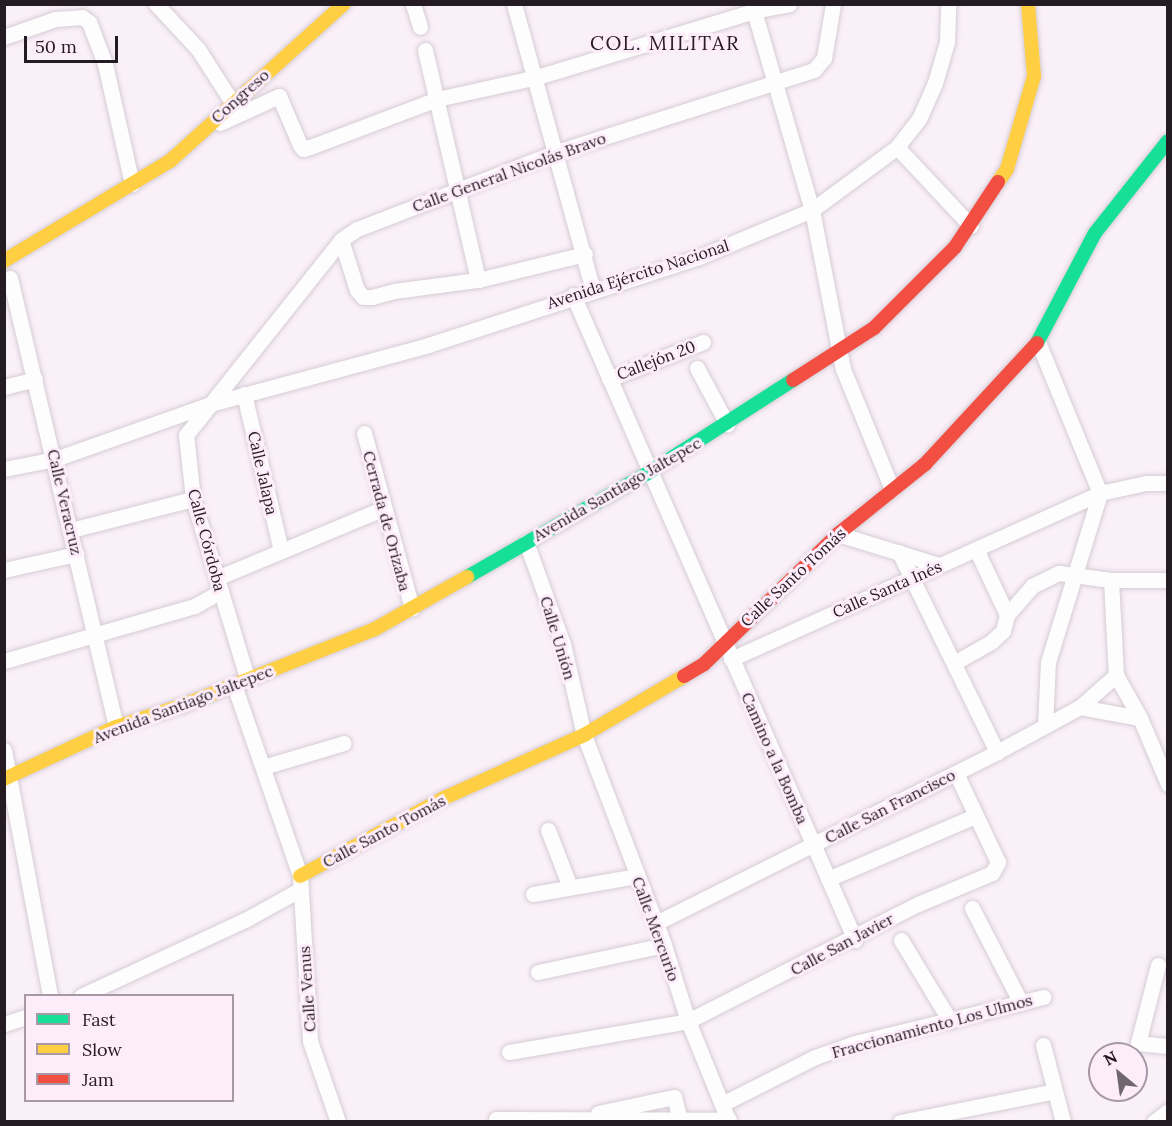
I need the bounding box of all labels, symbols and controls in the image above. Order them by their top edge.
scale bar [27,24,122,62]
district label: COL. MILITAR [590,30,740,54]
text: 50 m [35,35,77,58]
street label: Congreso [207,65,273,127]
street label: Calle General Nicolás Bravo [410,128,608,216]
street label: Avenida Ejército Nacional [545,235,731,313]
street label: Callejón 20 [614,336,698,384]
street label: Calle Jalapa [244,429,282,517]
street label: Avenida Santiago Jaltepec [530,433,704,545]
street label: Calle Veracruz [44,447,86,557]
street label: Cerrada de Orizaba [359,449,415,593]
street label: Calle Córdoba [184,487,230,593]
street label: Calle Santo Tomás [737,523,849,631]
street label: Calle Santa Inés [829,556,945,622]
street label: Calle Unión [536,594,580,682]
street label: Avenida Santiago Jaltepec [91,661,275,747]
street label: Camino a la Bomba [737,689,813,827]
street label: Calle San Francisco [822,765,958,847]
street label: Calle Santo Tomás [319,790,449,872]
street label: Calle Mercurio [628,874,684,984]
street label: Calle San Javier [787,909,897,979]
street label: Calle Venus [294,945,320,1033]
street label: Fraccionamiento Los Ulmos [830,990,1034,1062]
legend [24,994,234,1102]
text: Fast [82,1008,116,1031]
text: Slow [82,1038,122,1061]
north arrow [1088,1042,1148,1102]
text: N [1100,1046,1121,1070]
text: Jam [82,1068,114,1091]

